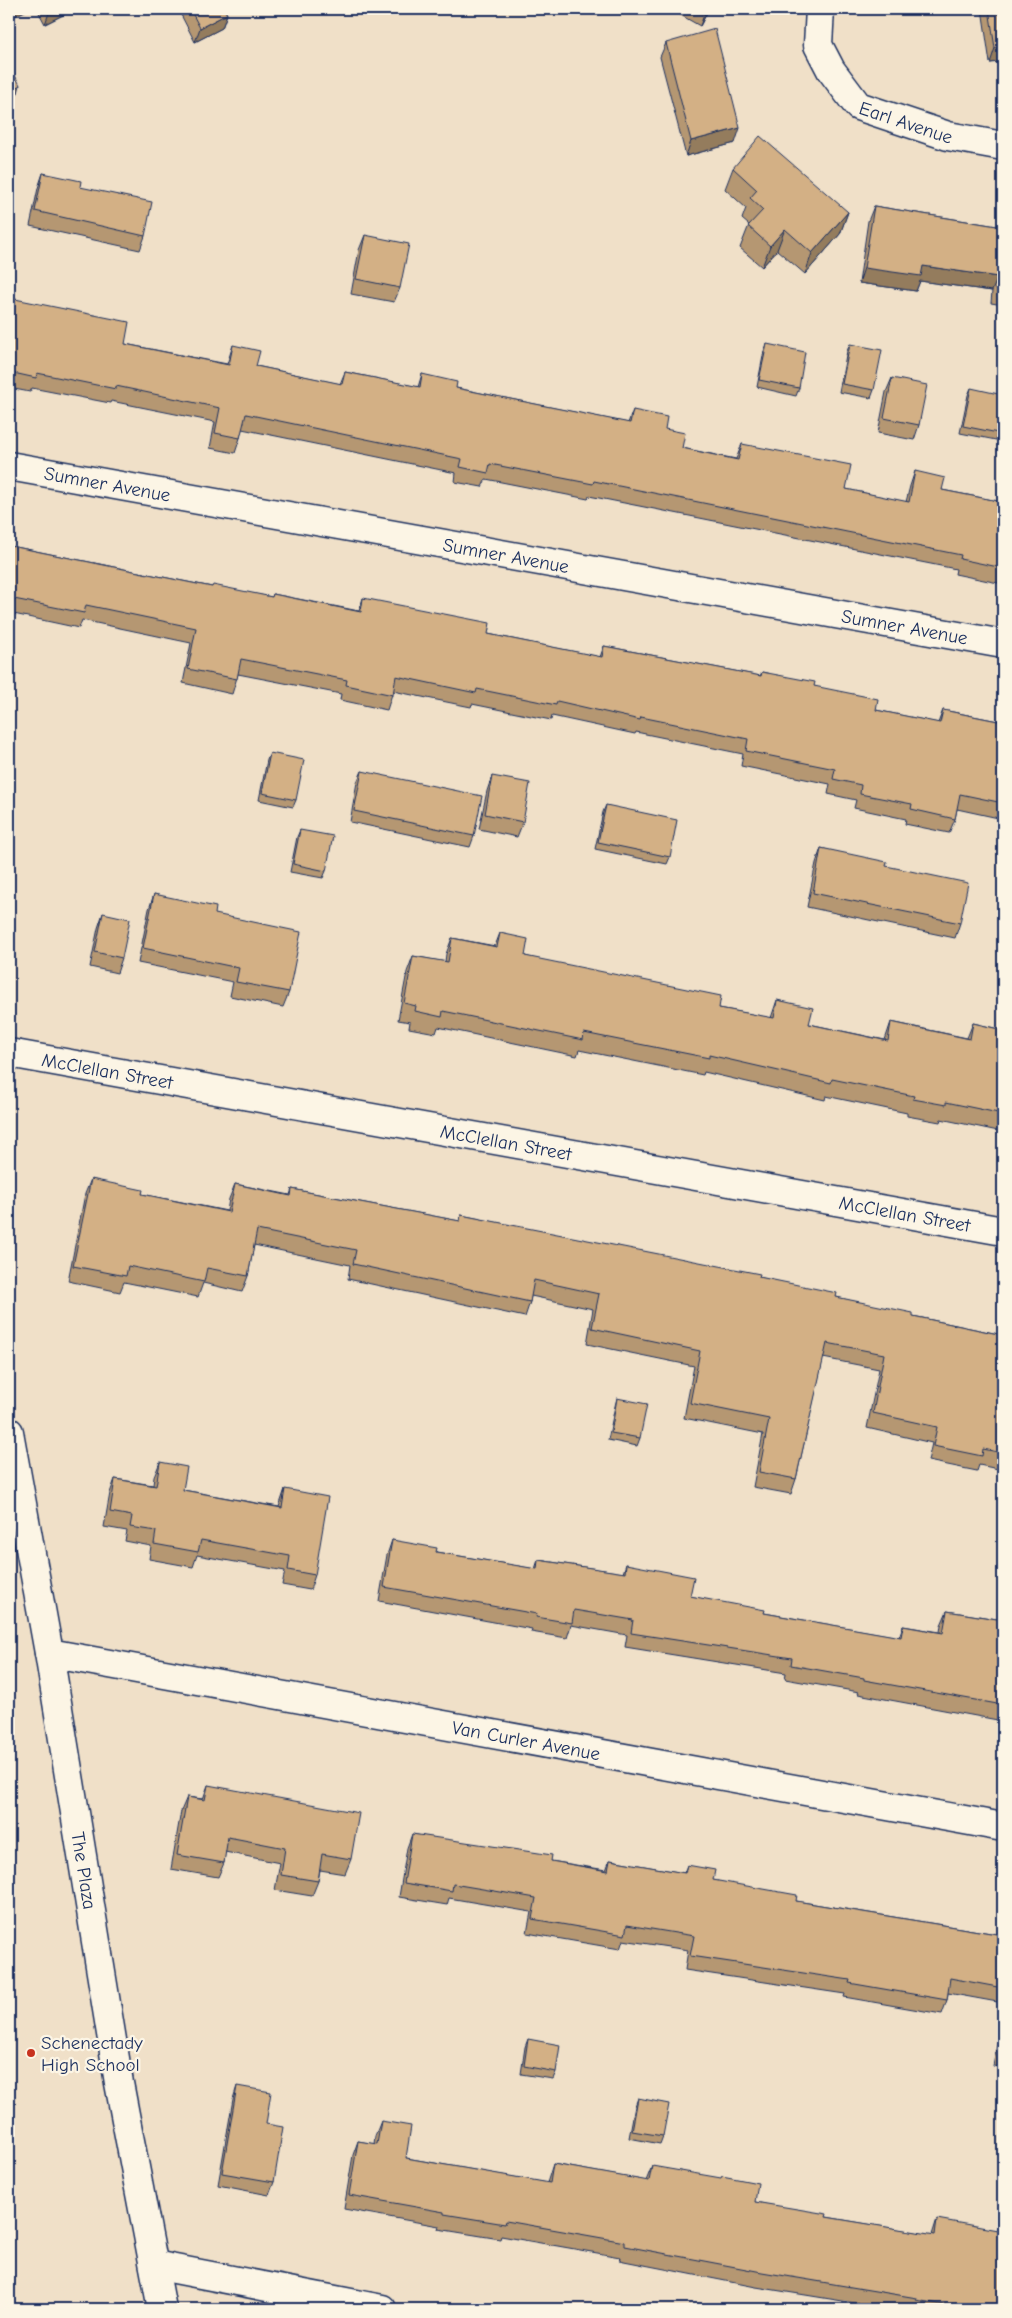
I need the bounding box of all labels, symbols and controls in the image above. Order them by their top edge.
street label: Earl Avenue [856,97,955,149]
street label: Sumner Avenue [42,463,172,507]
street label: Sumner Avenue [441,534,571,578]
street label: Sumner Avenue [840,605,969,649]
street label: McClellan Street [40,1049,175,1094]
street label: McClellan Street [438,1120,574,1166]
street label: McClellan Street [837,1192,973,1237]
street label: Van Curler Avenue [450,1717,602,1765]
street label: The Plaza [66,1830,101,1911]
place label: Schenectady High School [41,2032,143,2076]
marker: Schenectady High School [25,2047,37,2059]

